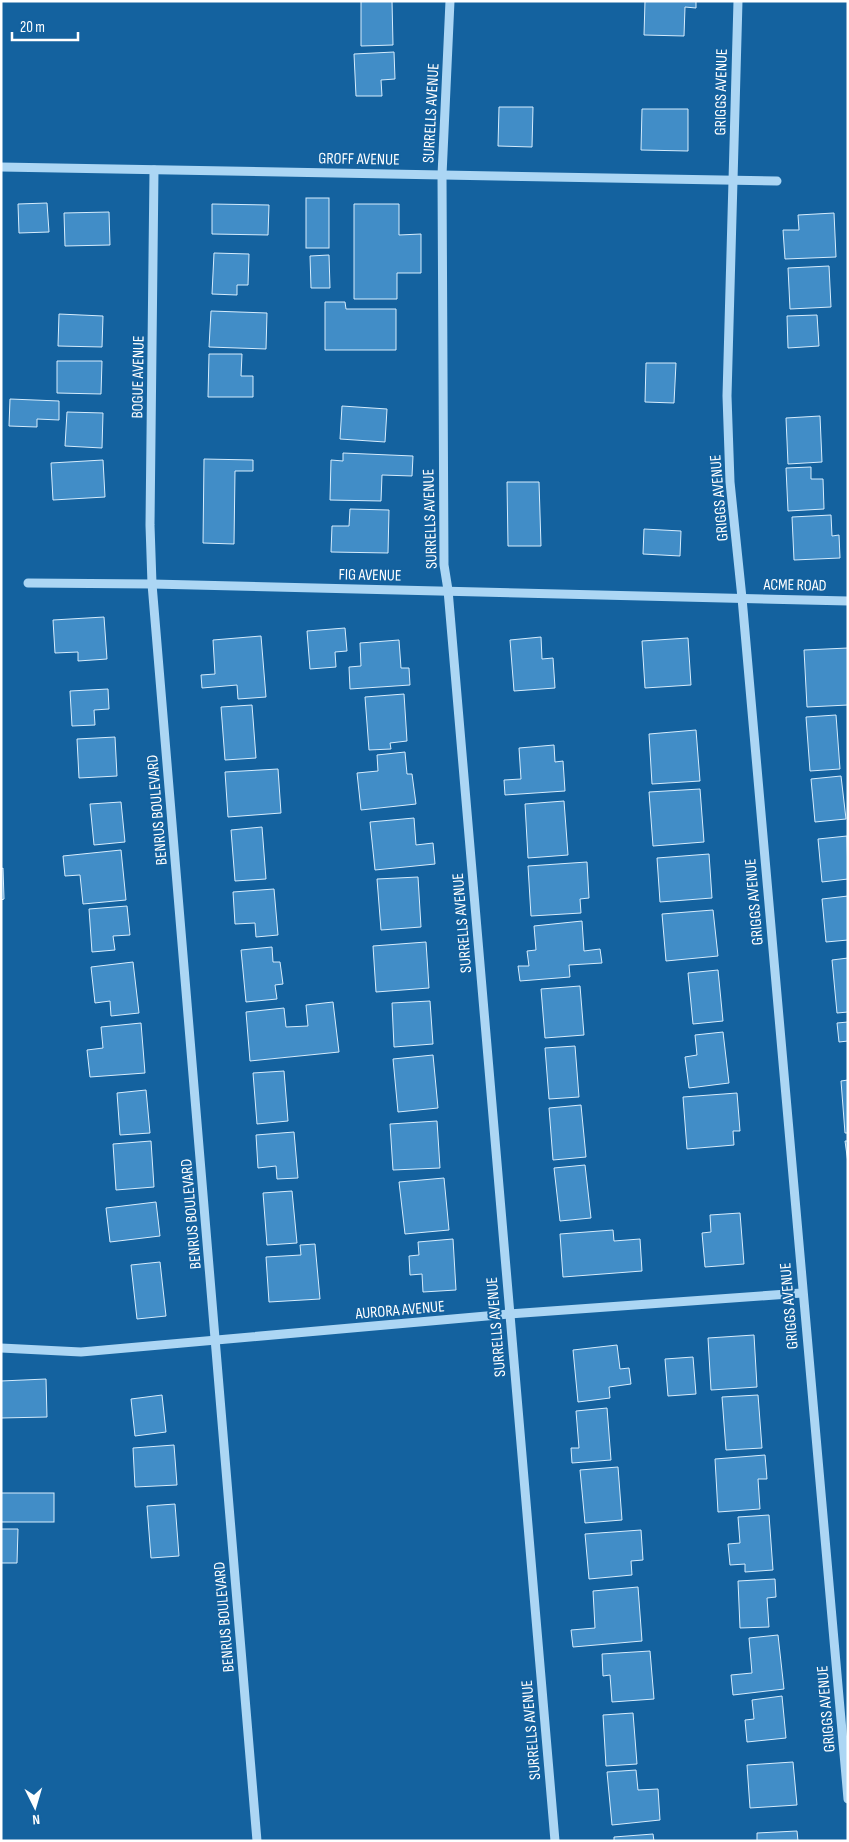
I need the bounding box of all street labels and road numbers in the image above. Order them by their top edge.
street label: GRIGGS AVENUE [711,48,732,136]
street label: SURRELLS AVENUE [419,63,444,164]
street label: GROFF AVENUE [318,149,400,170]
street label: BOGUE AVENUE [128,335,149,419]
street label: GRIGGS AVENUE [706,454,733,542]
street label: SURRELLS AVENUE [419,469,442,569]
street label: FIG AVENUE [338,565,402,586]
street label: ACME ROAD [762,575,827,596]
street label: BENRUS BOULEVARD [143,754,172,866]
street label: GRIGGS AVENUE [741,858,768,946]
street label: SURRELLS AVENUE [449,872,476,974]
street label: BENRUS BOULEVARD [177,1158,206,1270]
street label: GRIGGS AVENUE [776,1262,803,1350]
street label: SURRELLS AVENUE [483,1276,510,1378]
street label: AURORA AVENUE [354,1297,445,1324]
street label: BENRUS BOULEVARD [210,1561,239,1673]
street label: GRIGGS AVENUE [813,1665,840,1753]
street label: SURRELLS AVENUE [518,1679,545,1781]

